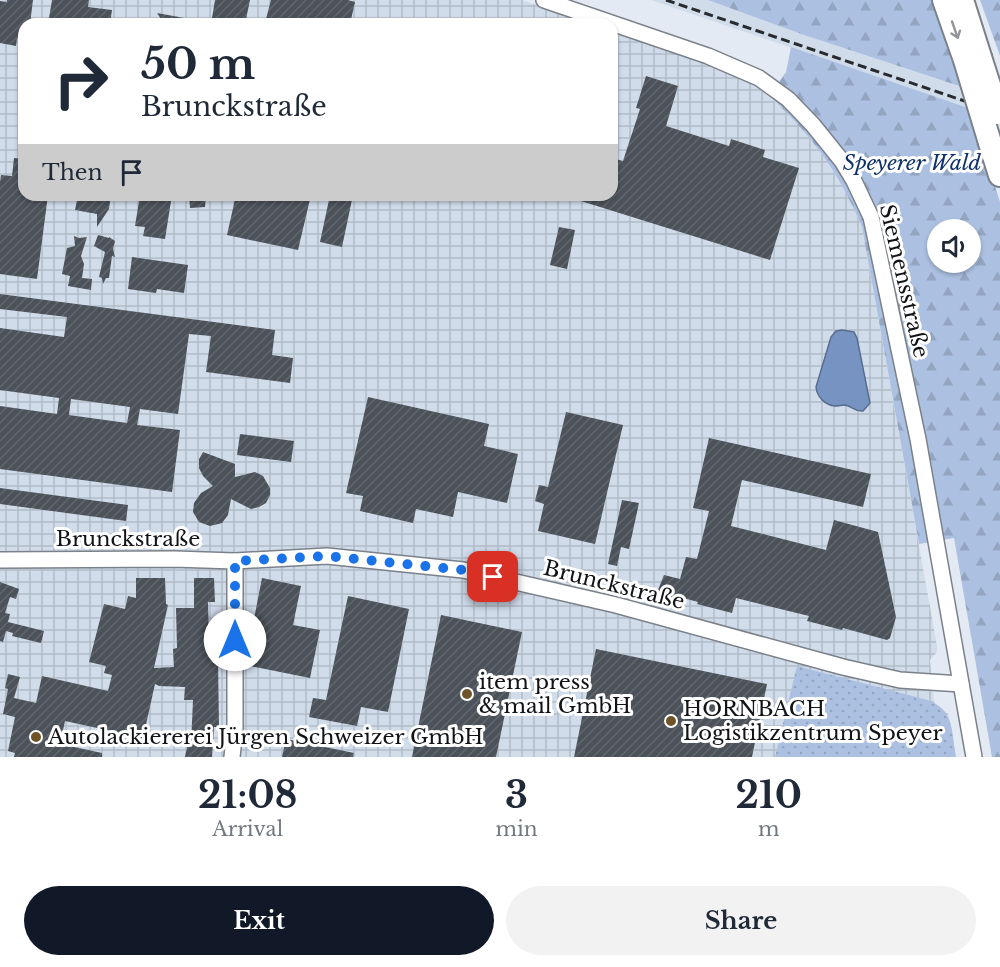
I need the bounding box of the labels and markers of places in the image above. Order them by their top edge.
pin [467,551,518,602]
place label: item press & mail GmbH [479,669,631,719]
marker: item press & mail GmbH [460,687,474,701]
place label: HORNBACH Logistikzentrum Speyer [683,696,943,746]
marker: HORNBACH Logistikzentrum Speyer [664,714,678,728]
place label: Autolackiererei Jürgen Schweizer GmbH [47,724,484,750]
marker: Autolackiererei Jürgen Schweizer GmbH [29,730,43,744]

